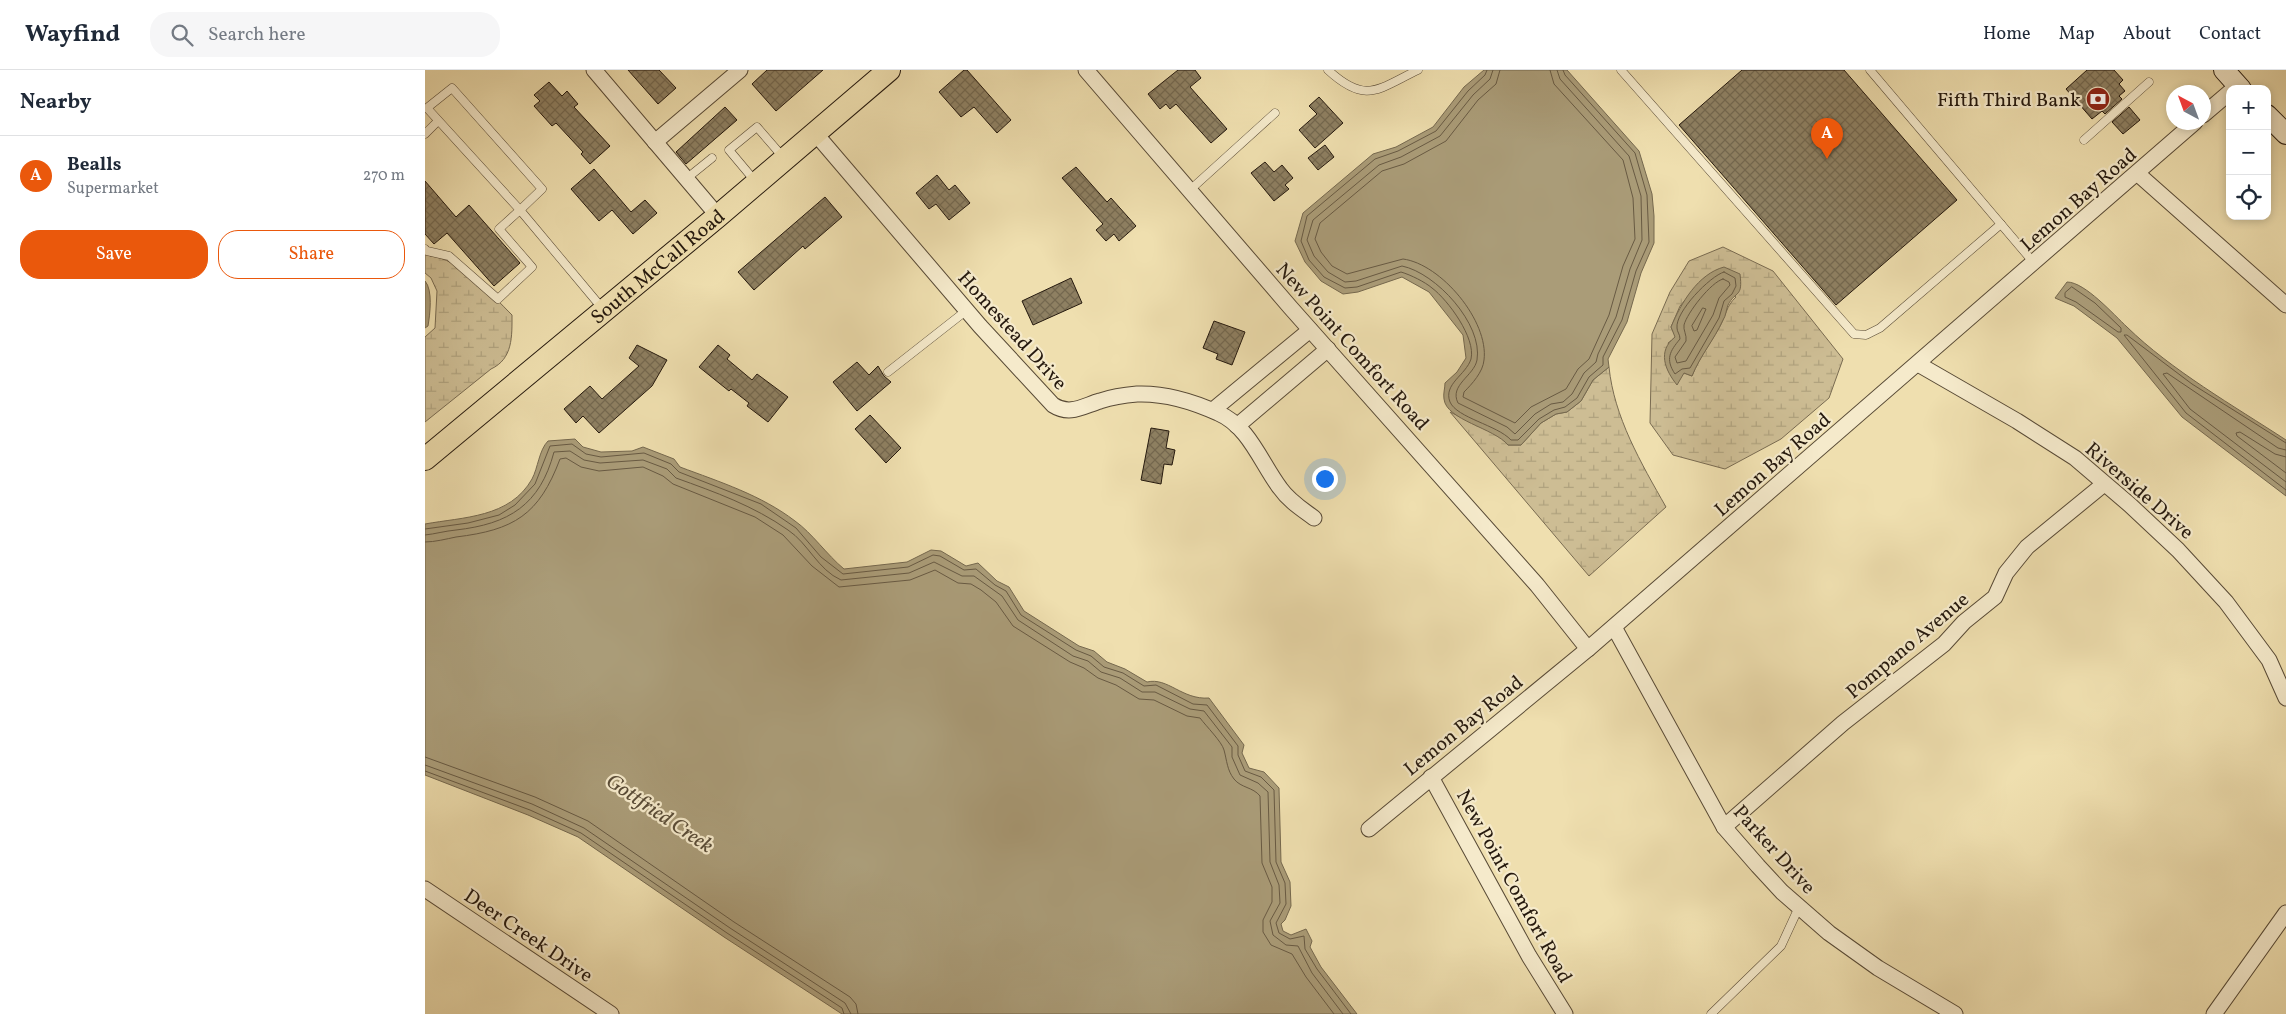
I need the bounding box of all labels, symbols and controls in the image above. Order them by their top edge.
search box [150,12,500,57]
text: Wayfind [25,18,120,52]
icon: search [168,21,196,49]
text: Search here [208,22,305,48]
text: Home [1983,22,2031,47]
text: Map [2059,22,2095,47]
text: About [2123,22,2171,47]
text: Contact [2199,22,2261,47]
north arrow [2166,85,2211,130]
map controls [2226,85,2271,220]
button: + [2226,85,2271,130]
bank icon: Fifth Third Bank [2085,86,2111,112]
place label: Fifth Third Bank [1937,87,2081,115]
text: Nearby [20,88,91,117]
pin: A [1811,118,1843,159]
button: − [2226,130,2271,175]
street label: Lemon Bay Road [2015,142,2144,259]
text: Bealls [67,152,122,178]
text: A [30,165,42,187]
text: 270 m [363,165,405,187]
button: locate [2226,175,2271,220]
text: Supermarket [67,178,159,200]
street label: South McCall Road [585,204,732,332]
button: Save [20,230,208,279]
button: Share [218,230,405,279]
street label: New Point Comfort Road [1268,257,1435,437]
street label: Homestead Drive [950,266,1073,397]
street label: Lemon Bay Road [1709,407,1838,524]
street label: Riverside Drive [2078,436,2199,547]
your location [1312,466,1338,492]
street label: Pompano Avenue [1841,587,1976,706]
street label: Lemon Bay Road [1399,670,1530,783]
water label: Gottfried Creek [600,768,719,861]
street label: New Point Comfort Road [1448,785,1578,989]
street label: Parker Drive [1726,800,1821,901]
street label: Deer Creek Drive [458,883,598,990]

